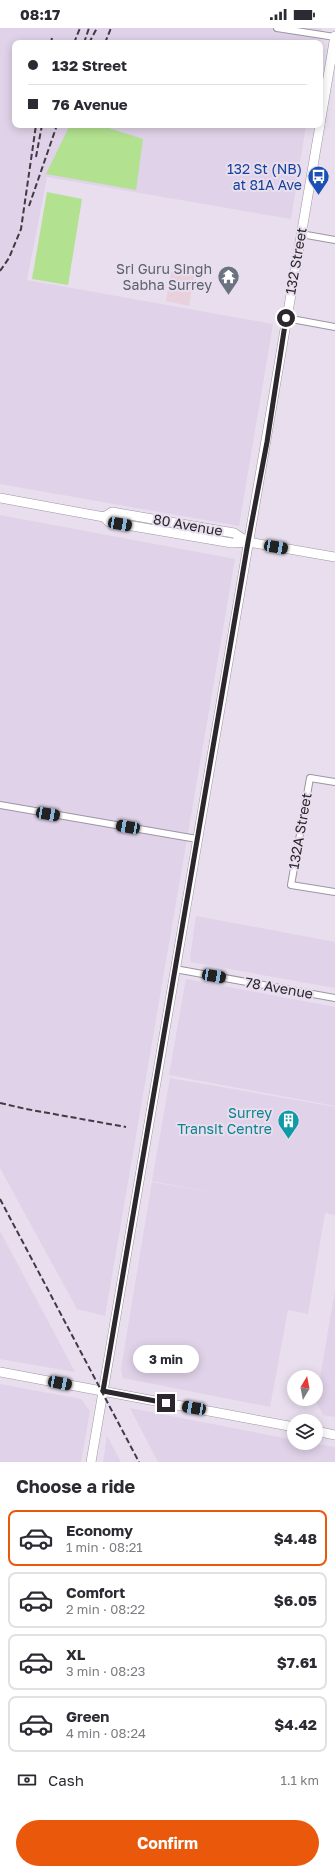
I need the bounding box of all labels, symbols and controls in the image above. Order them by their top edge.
text: 08:17 [20,5,60,23]
text: 132 Street [52,56,127,74]
text: 76 Avenue [52,95,128,113]
place label: 132 St (NB) at 81A Ave [227,160,302,193]
bus stop icon: 132 St (NB) at 81A Ave [305,164,331,197]
street label: 132 Street [281,226,310,296]
place label: Sri Guru Singh Sabha Surrey [116,260,212,293]
temple icon: Sri Guru Singh Sabha Surrey [215,264,241,297]
route start [277,309,295,327]
street label: 80 Avenue [152,510,224,539]
car [107,516,133,532]
car [263,539,289,555]
street label: 132A Street [284,791,315,871]
car [35,806,61,822]
car [115,819,141,835]
car [201,968,227,984]
street label: 78 Avenue [244,973,314,1002]
place label: Surrey Transit Centre [177,1104,272,1137]
building icon: Surrey Transit Centre [275,1108,301,1141]
callout: 3 min [133,1345,199,1373]
text: 3 min [149,1351,183,1367]
north arrow [287,1370,323,1406]
map controls [287,1370,323,1450]
car [47,1375,73,1391]
route end [157,1394,175,1412]
car [181,1400,207,1416]
button: layers [287,1414,323,1450]
text: Choose a ride [16,1475,135,1497]
icon: car [18,1520,54,1556]
text: Economy [66,1521,133,1539]
text: $4.48 [274,1529,317,1547]
text: 1 min · 08:21 [66,1539,143,1555]
icon: car [18,1582,54,1618]
text: Comfort [66,1583,125,1601]
text: $6.05 [274,1591,317,1609]
text: 2 min · 08:22 [66,1601,145,1617]
icon: car [18,1644,54,1680]
text: XL [66,1645,85,1663]
text: $7.61 [277,1653,317,1671]
text: 3 min · 08:23 [66,1663,145,1679]
icon: car [18,1706,54,1742]
text: Green [66,1707,109,1725]
text: $4.42 [274,1715,317,1733]
text: 4 min · 08:24 [66,1725,146,1741]
icon: cash [16,1769,38,1791]
text: Cash [48,1771,84,1789]
text: 1.1 km [280,1772,319,1788]
button: Confirm [16,1820,319,1866]

